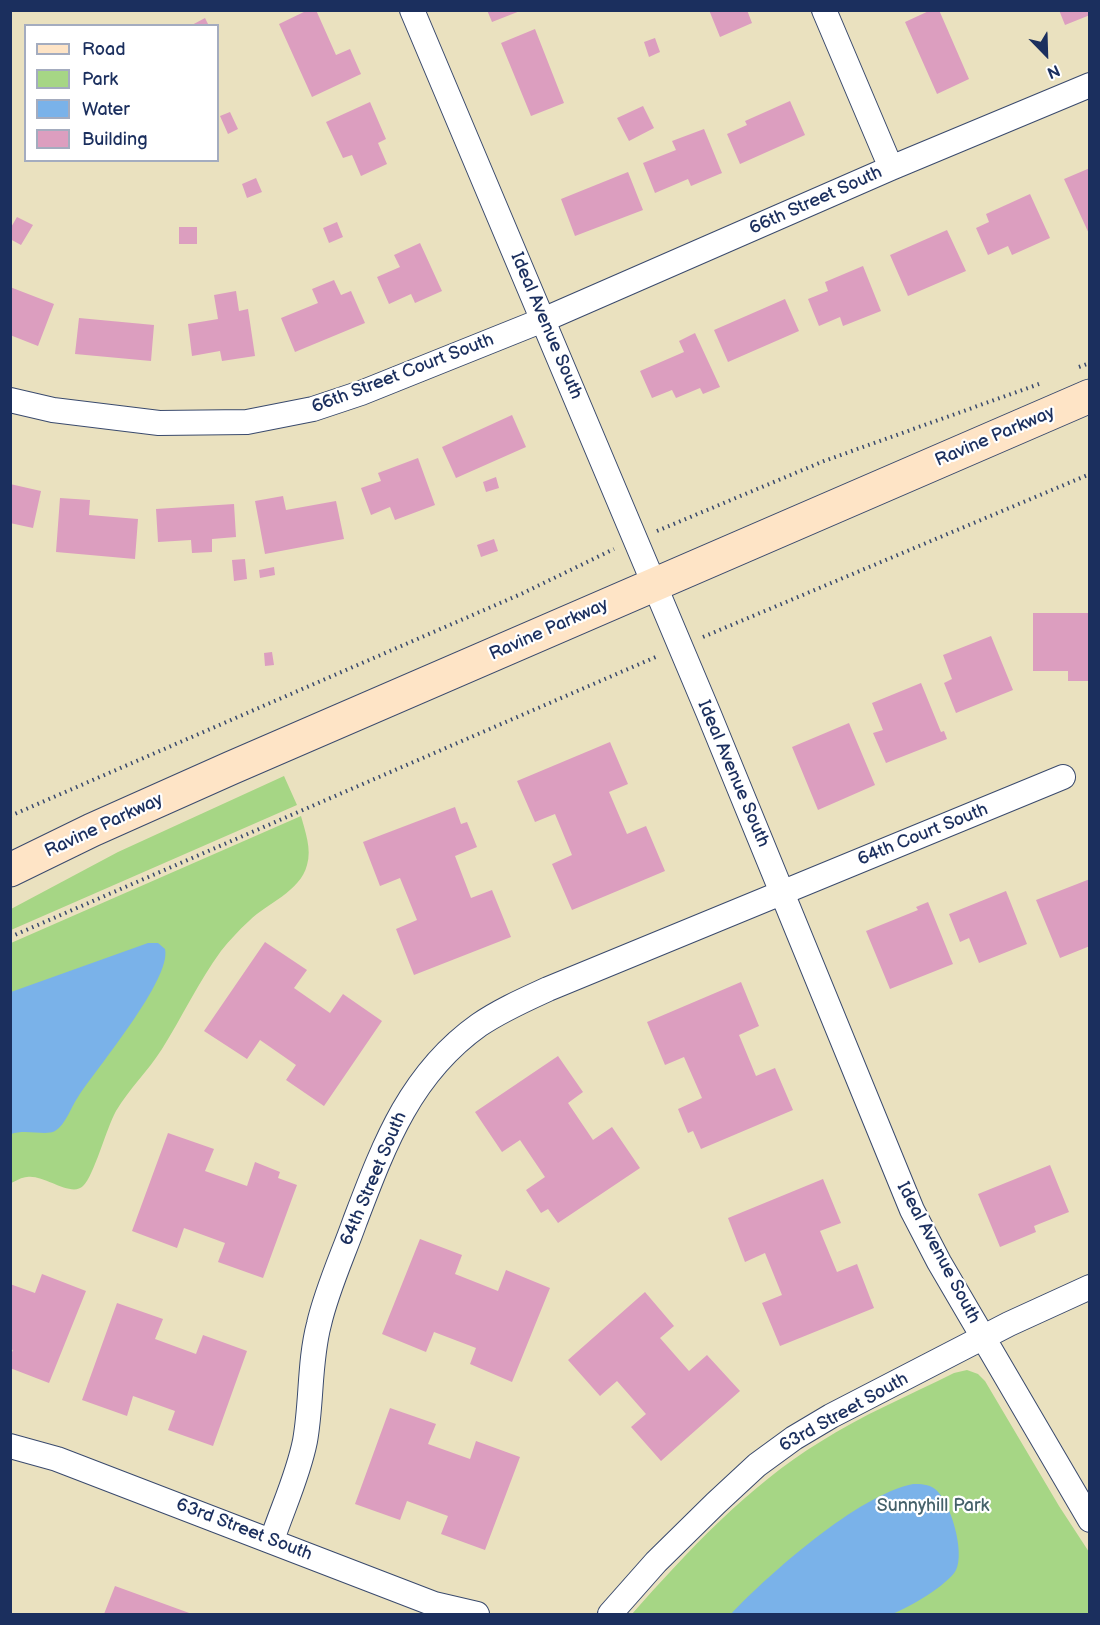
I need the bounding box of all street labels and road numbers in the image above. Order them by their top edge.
street label: 66th Street South [746,162,886,240]
street label: Ideal Avenue South [505,249,587,403]
street label: 66th Street Court South [309,329,497,419]
street label: Ravine Parkway [932,402,1058,472]
street label: Ravine Parkway [486,594,612,666]
street label: Ideal Avenue South [692,697,774,851]
street label: Ravine Parkway [41,789,167,863]
street label: 64th Court South [855,799,991,871]
street label: 64th Street South [336,1109,412,1249]
street label: Ideal Avenue South [892,1178,984,1328]
street label: 63rd Street South [776,1369,912,1457]
street label: 63rd Street South [173,1494,315,1566]

